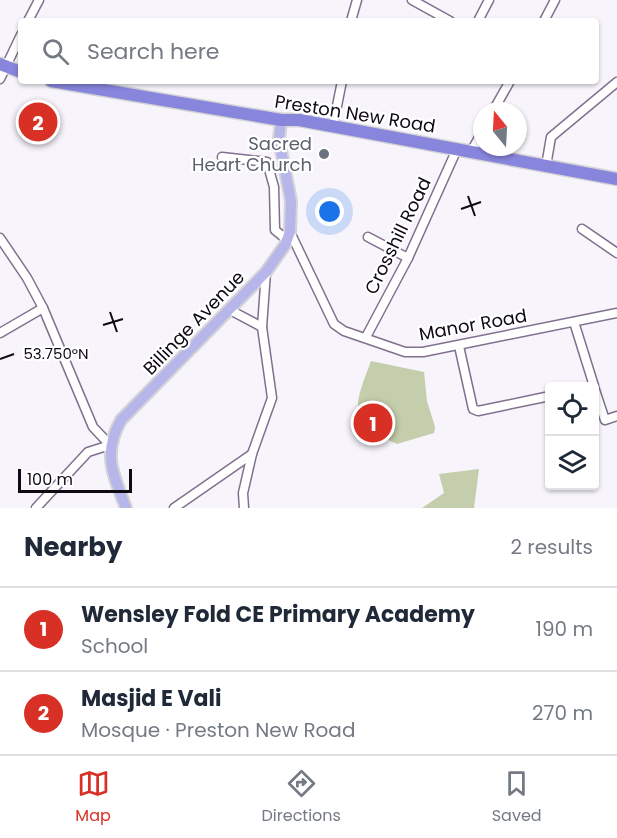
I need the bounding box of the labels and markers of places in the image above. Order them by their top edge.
pin: 2 [18,100,57,144]
place label: Sacred Heart Church [192,131,312,177]
marker: Sacred Heart Church [317,147,331,161]
pin: 1 [354,400,392,446]

